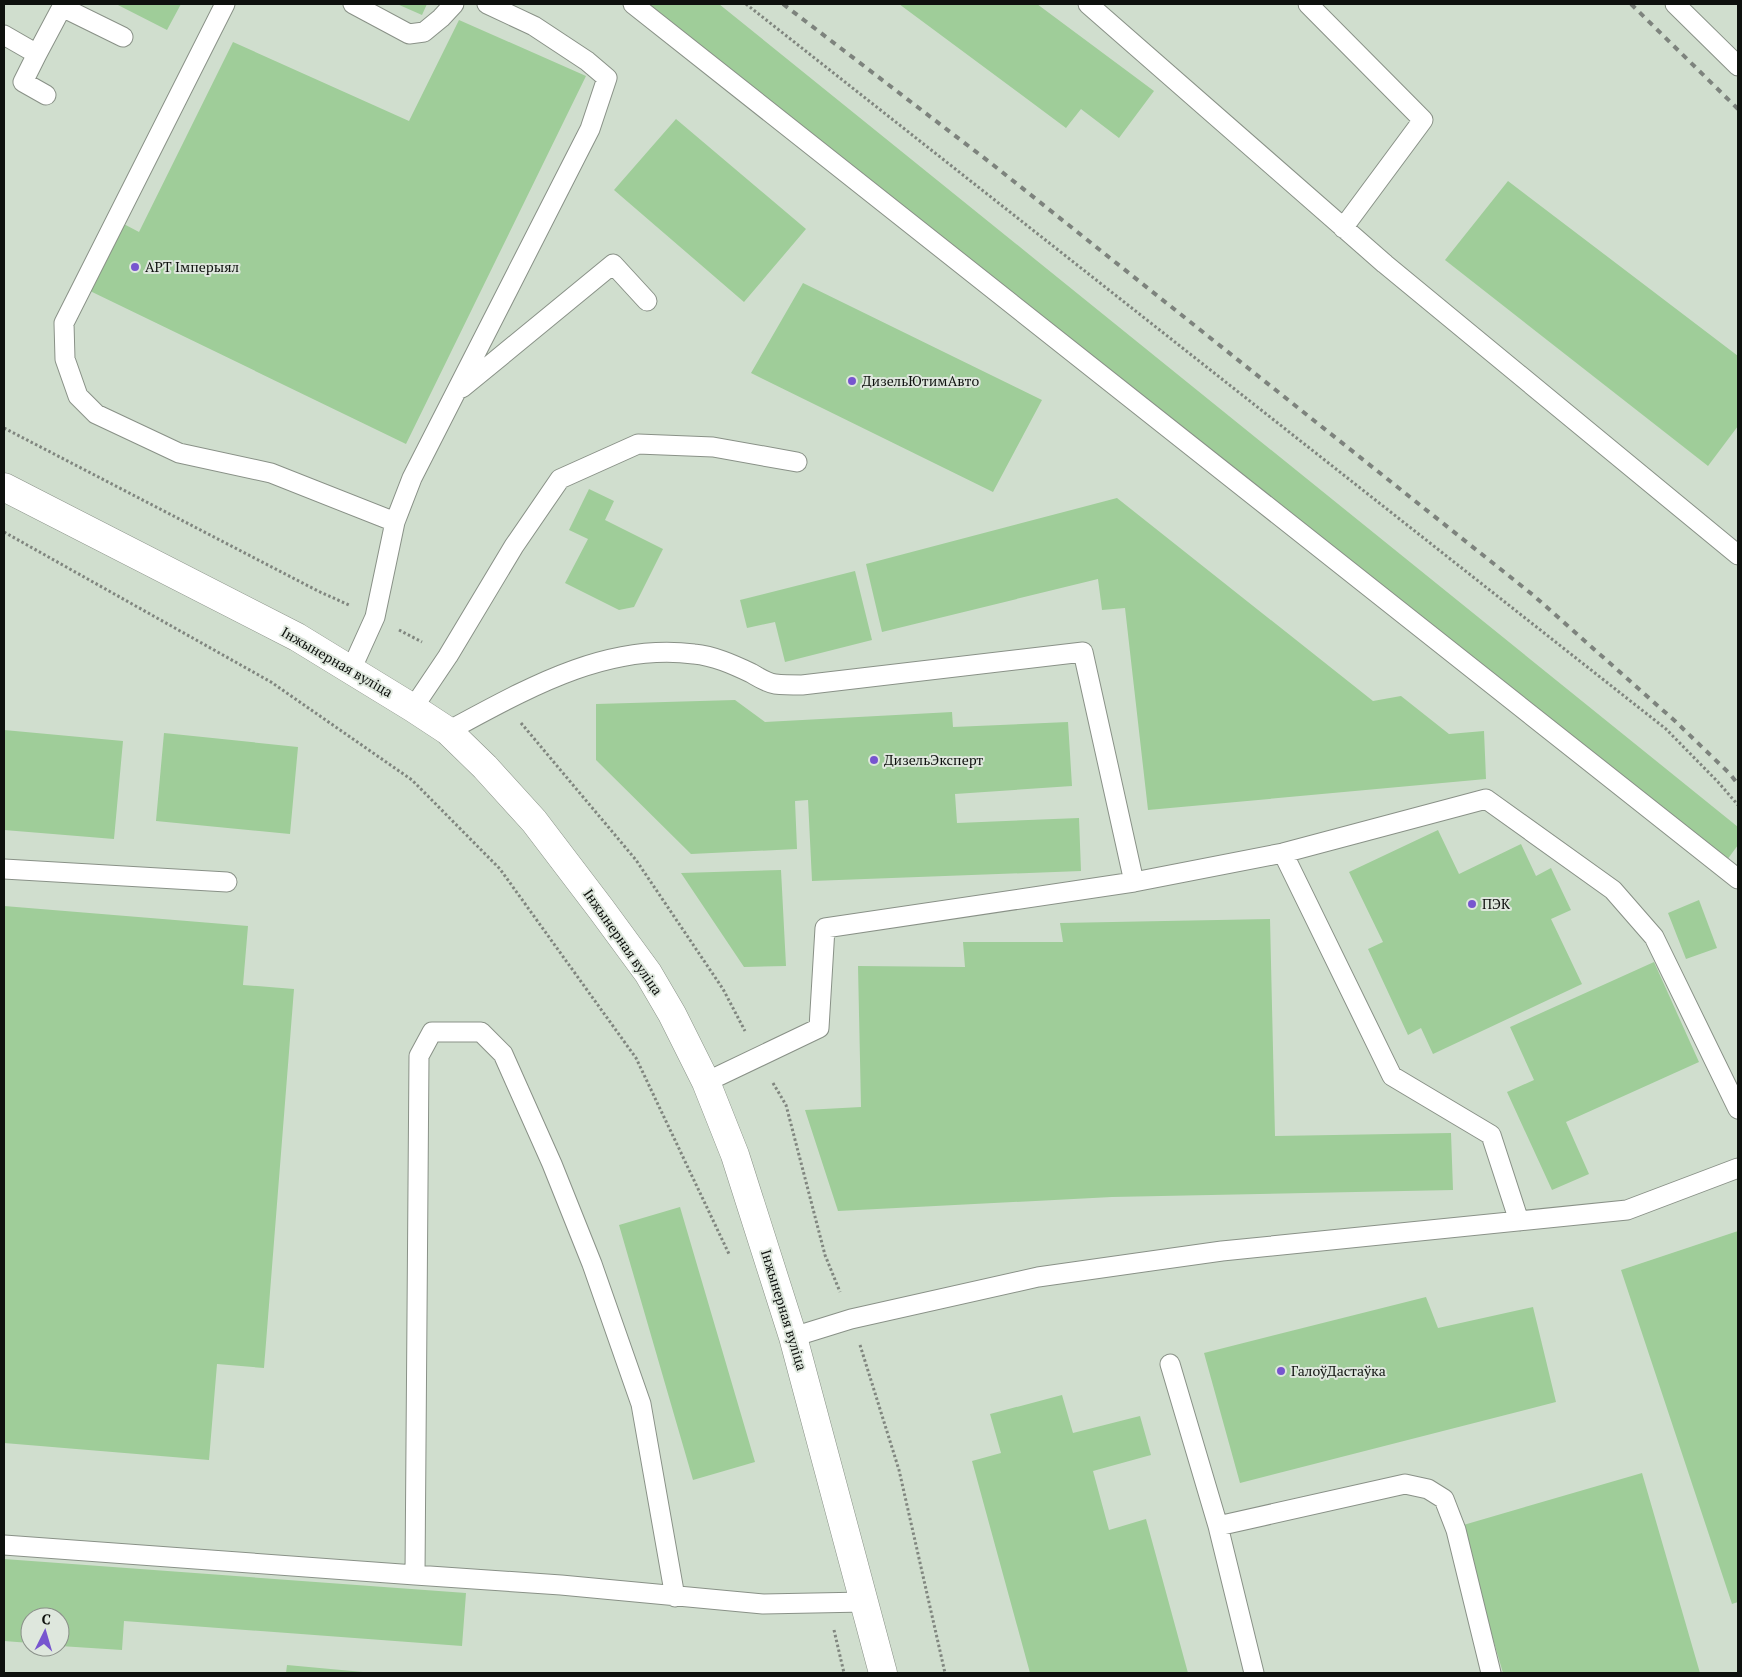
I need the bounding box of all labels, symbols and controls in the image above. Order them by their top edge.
place label: АРТ Імперыял [145,257,240,276]
marker: АРТ Імперыял [129,261,141,273]
place label: ДизельЮтимАвто [862,371,980,390]
marker: ДизельЮтимАвто [846,375,858,387]
street label: Інжынерная вуліца [278,622,396,701]
place label: ДизельЭксперт [884,750,983,769]
marker: ДизельЭксперт [868,754,880,766]
street label: Інжынерная вуліца [580,885,667,999]
place label: ПЭК [1482,894,1511,913]
marker: ПЭК [1466,898,1478,910]
street label: Інжынерная вуліца [757,1247,812,1373]
place label: ГалоўДастаўка [1291,1361,1386,1380]
marker: ГалоўДастаўка [1275,1365,1287,1377]
north arrow [20,1607,70,1657]
text: С [41,1609,52,1628]

